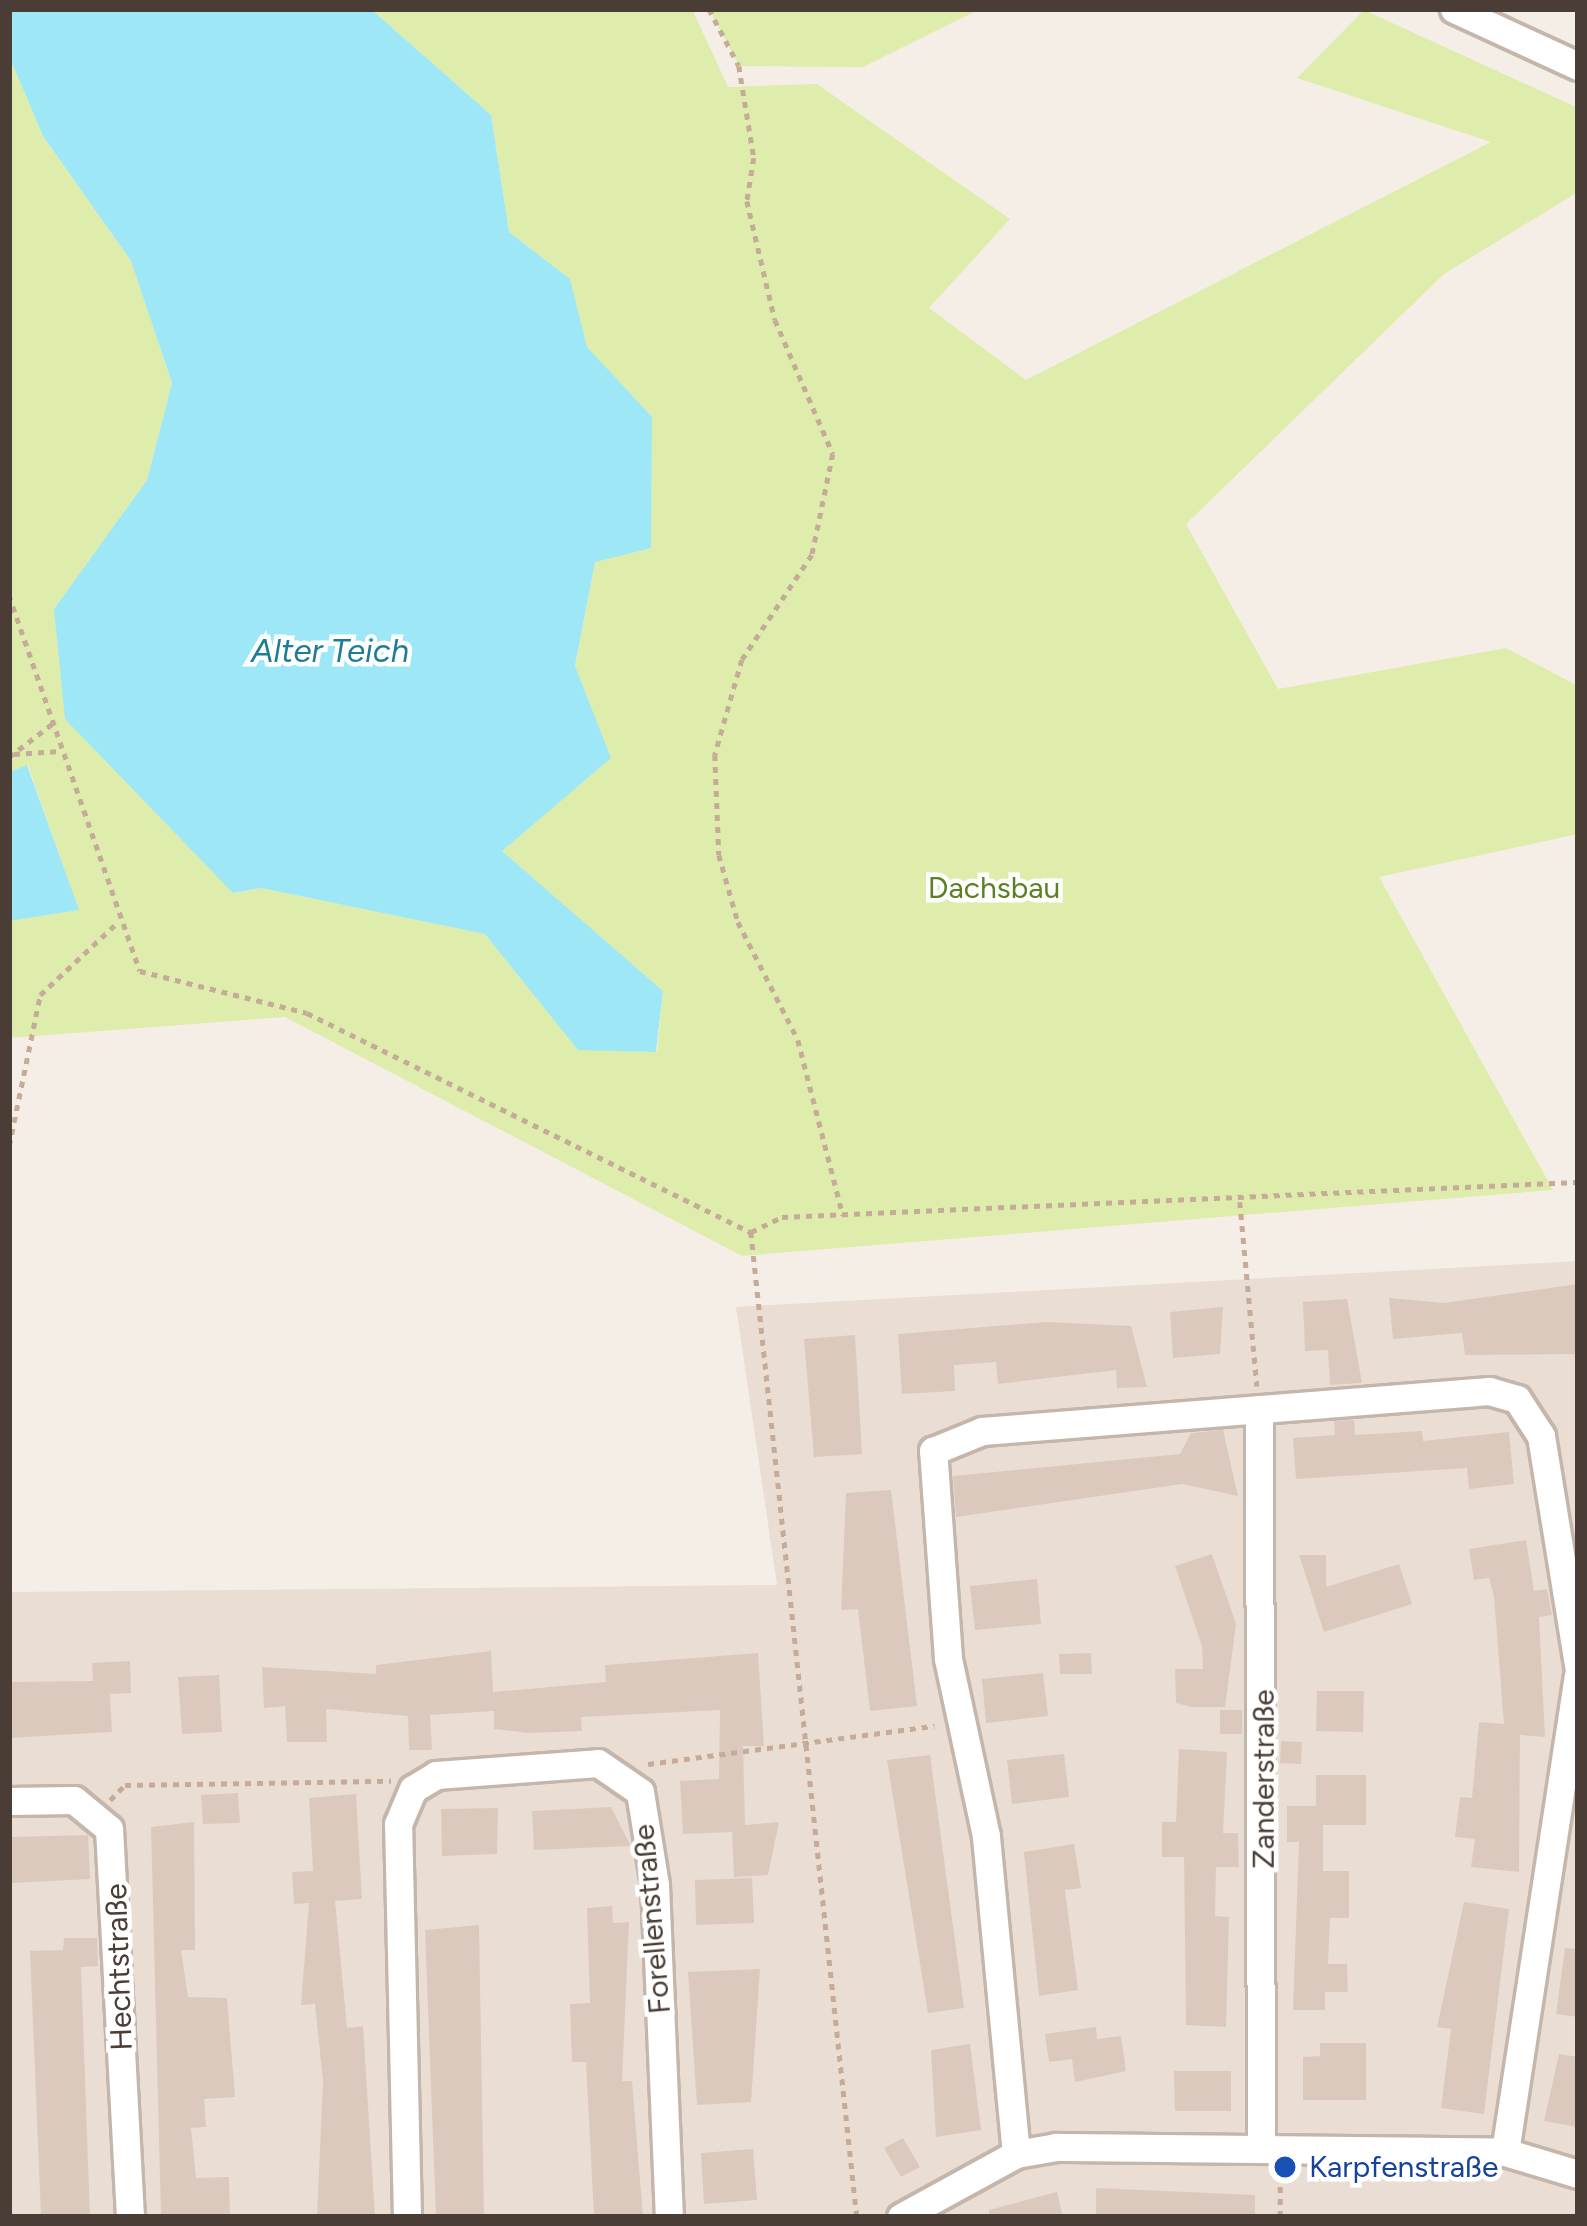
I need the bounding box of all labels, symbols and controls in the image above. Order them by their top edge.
water label: Alter Teich [251,631,409,671]
park label: Dachsbau [928,870,1060,906]
street label: Zanderstraße [1246,1689,1282,1869]
street label: Forellenstraße [626,1823,678,2015]
street label: Hechtstraße [98,1883,140,2051]
place label: Karpfenstraße [1309,2149,1498,2185]
marker: Karpfenstraße [1272,2154,1298,2180]

